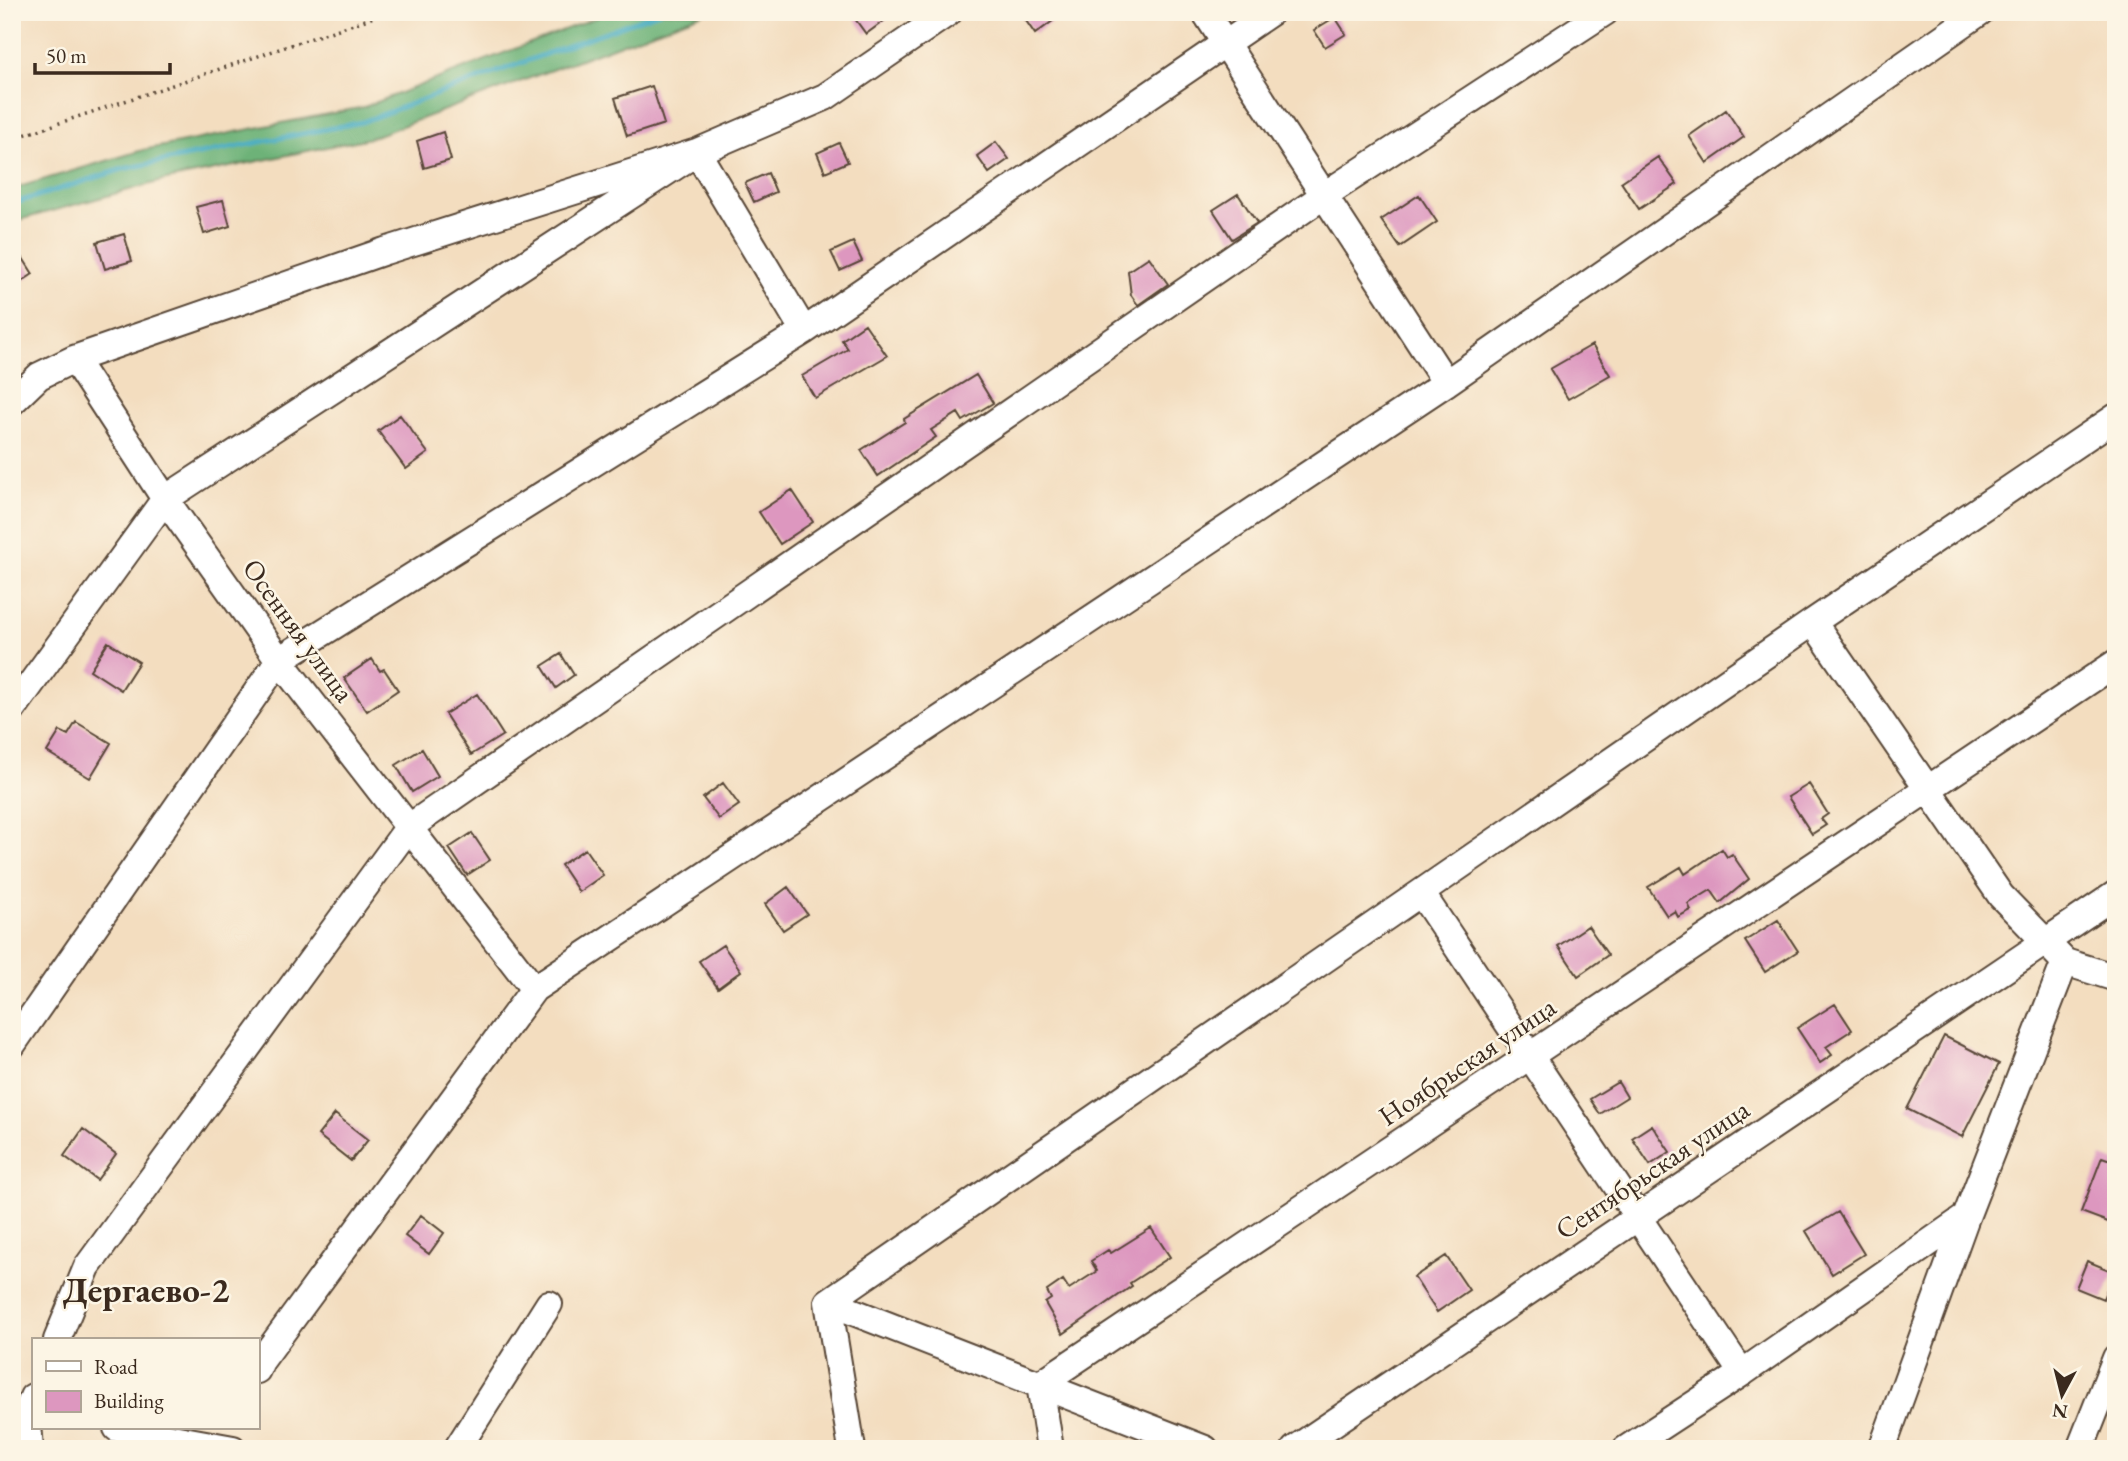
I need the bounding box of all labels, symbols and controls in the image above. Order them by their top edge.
scale bar [35,32,170,76]
text: 50 m [46,42,87,69]
street label: Осенняя улица [235,551,364,709]
street label: Ноябрьская улица [1371,988,1563,1134]
street label: Сентябрьская улица [1548,1090,1757,1247]
district label: Дергаево-2 [63,1267,230,1312]
legend [32,1338,259,1430]
text: Road [94,1353,138,1380]
north arrow [2026,1360,2096,1430]
text: Building [94,1387,164,1414]
text: N [2050,1398,2069,1425]

